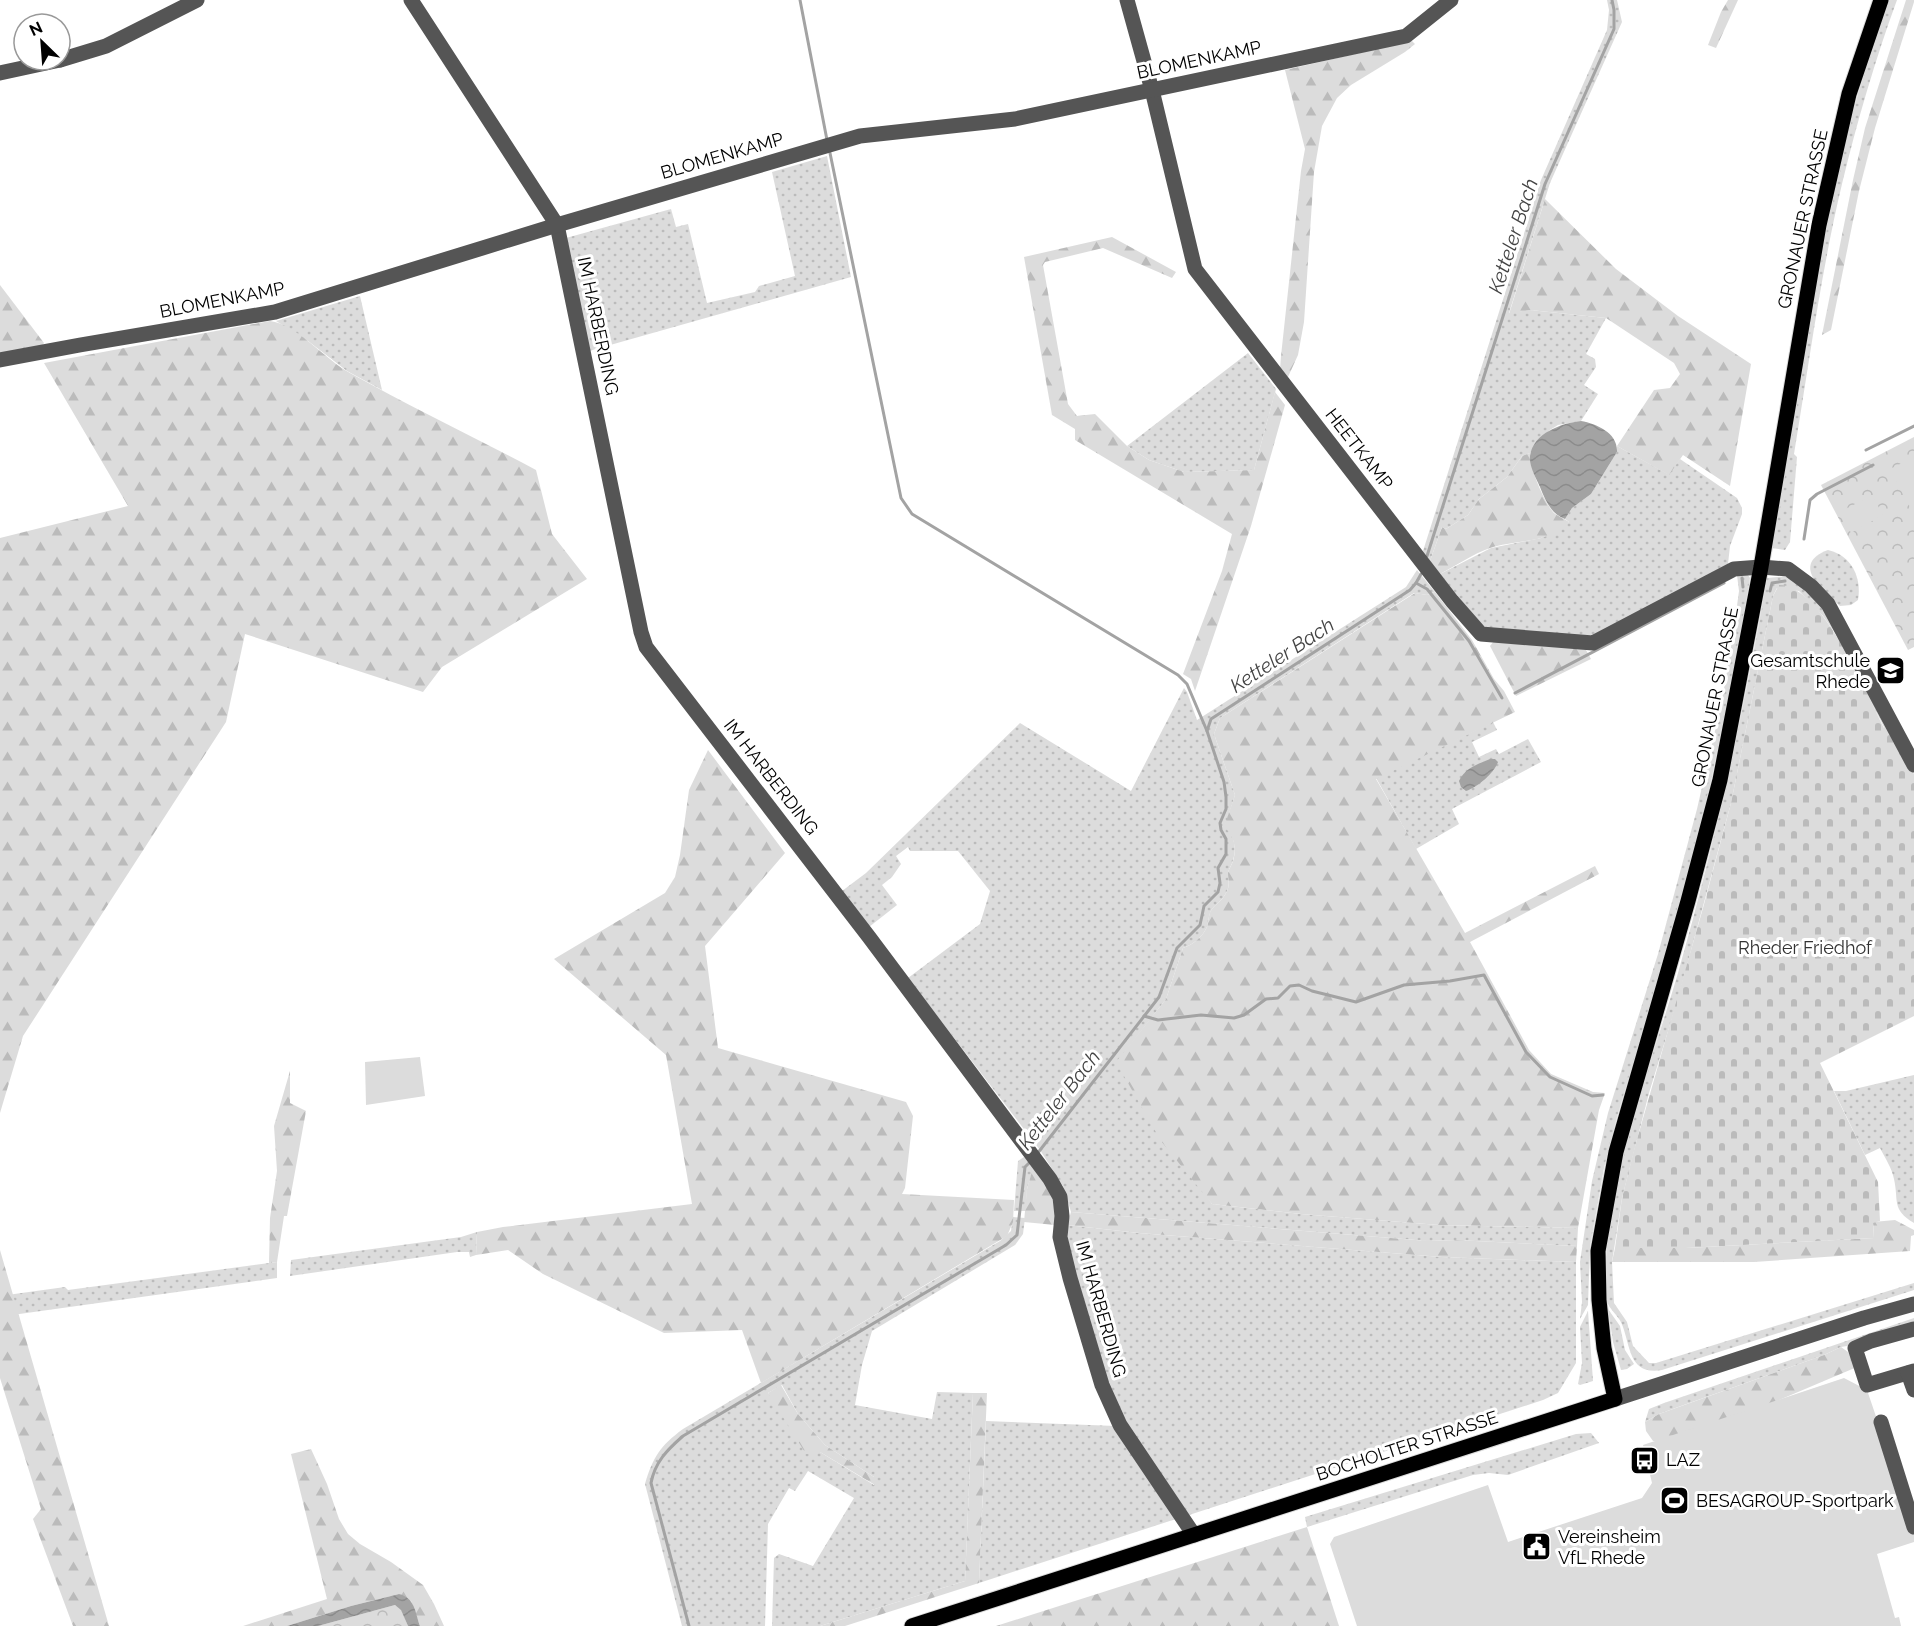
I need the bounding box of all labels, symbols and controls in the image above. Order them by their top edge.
north arrow [12,12,72,72]
text: N [26,18,45,40]
street label: BLOMENKAMP [1135,36,1263,83]
street label: GRONAUER STRASSE [1773,127,1832,311]
street label: BLOMENKAMP [658,128,786,183]
water label: Ketteler Bach [1483,175,1543,297]
street label: IM HARBERDING [574,255,623,397]
street label: BLOMENKAMP [158,277,286,322]
street label: HEETKAMP [1321,404,1398,493]
street label: GRONAUER STRASSE [1687,605,1742,789]
water label: Ketteler Bach [1225,612,1339,698]
place label: Gesamtschule Rhede [1750,650,1870,692]
school or university icon: Gesamtschule Rhede [1875,655,1907,687]
street label: IM HARBERDING [720,715,823,839]
park label: Rheder Friedhof [1738,937,1873,958]
water label: Ketteler Bach [1013,1046,1105,1154]
street label: IM HARBERDING [1072,1238,1131,1379]
street label: BOCHOLTER STRASSE [1313,1406,1500,1485]
bus stop icon: LAZ [1629,1444,1661,1476]
place label: LAZ [1666,1449,1700,1470]
sports icon: BESAGROUP-Sportpark [1659,1485,1691,1517]
place label: BESAGROUP-Sportpark [1696,1490,1894,1511]
place label: Vereinsheim VfL Rhede [1558,1526,1661,1568]
public building icon: Vereinsheim VfL Rhede [1521,1531,1553,1563]

